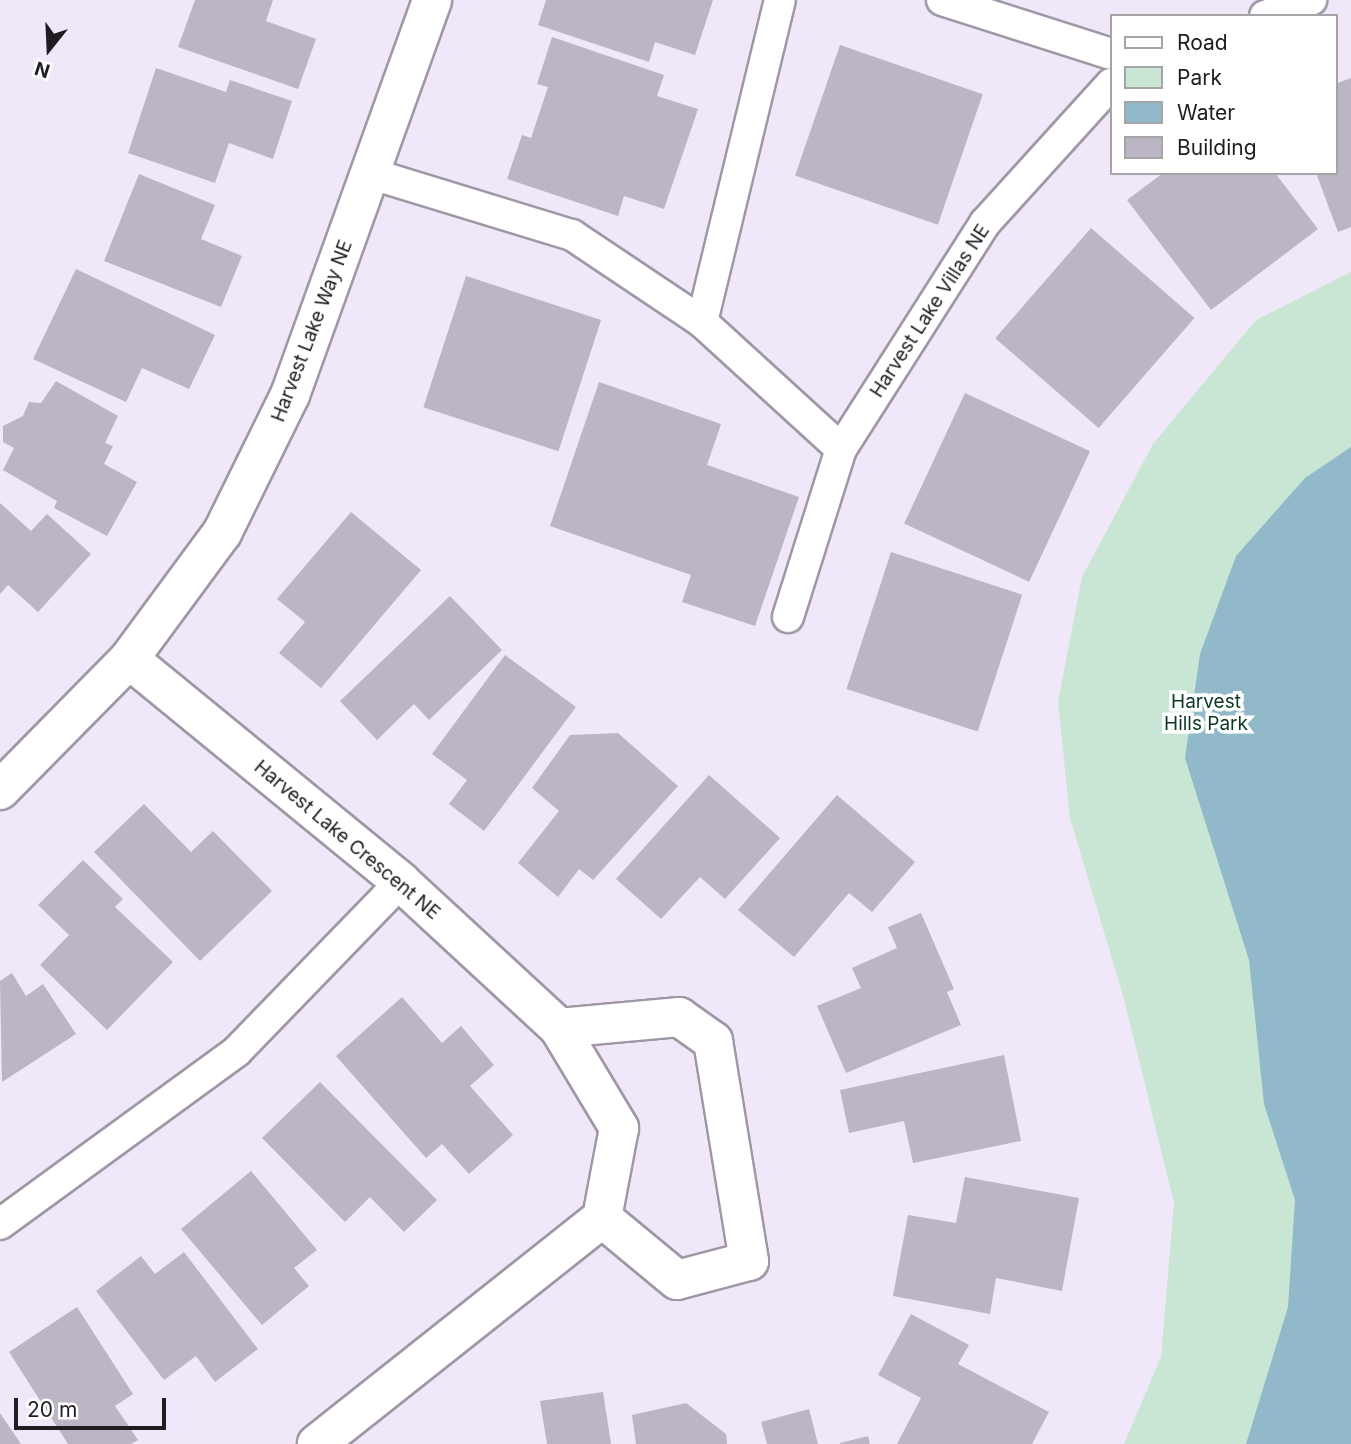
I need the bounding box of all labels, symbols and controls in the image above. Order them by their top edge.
north arrow [14,14,84,84]
legend [1110,14,1337,175]
text: Road [1177,30,1228,55]
text: N [32,56,53,83]
text: Park [1177,65,1222,90]
text: Water [1177,100,1235,125]
text: Building [1177,135,1257,160]
street label: Harvest Lake Villas NE [866,220,994,402]
street label: Harvest Lake Way NE [267,237,357,425]
park label: Harvest Hills Park [1164,691,1248,735]
street label: Harvest Lake Crescent NE [250,756,444,924]
scale bar [18,1384,170,1428]
text: 20 m [27,1397,77,1422]

